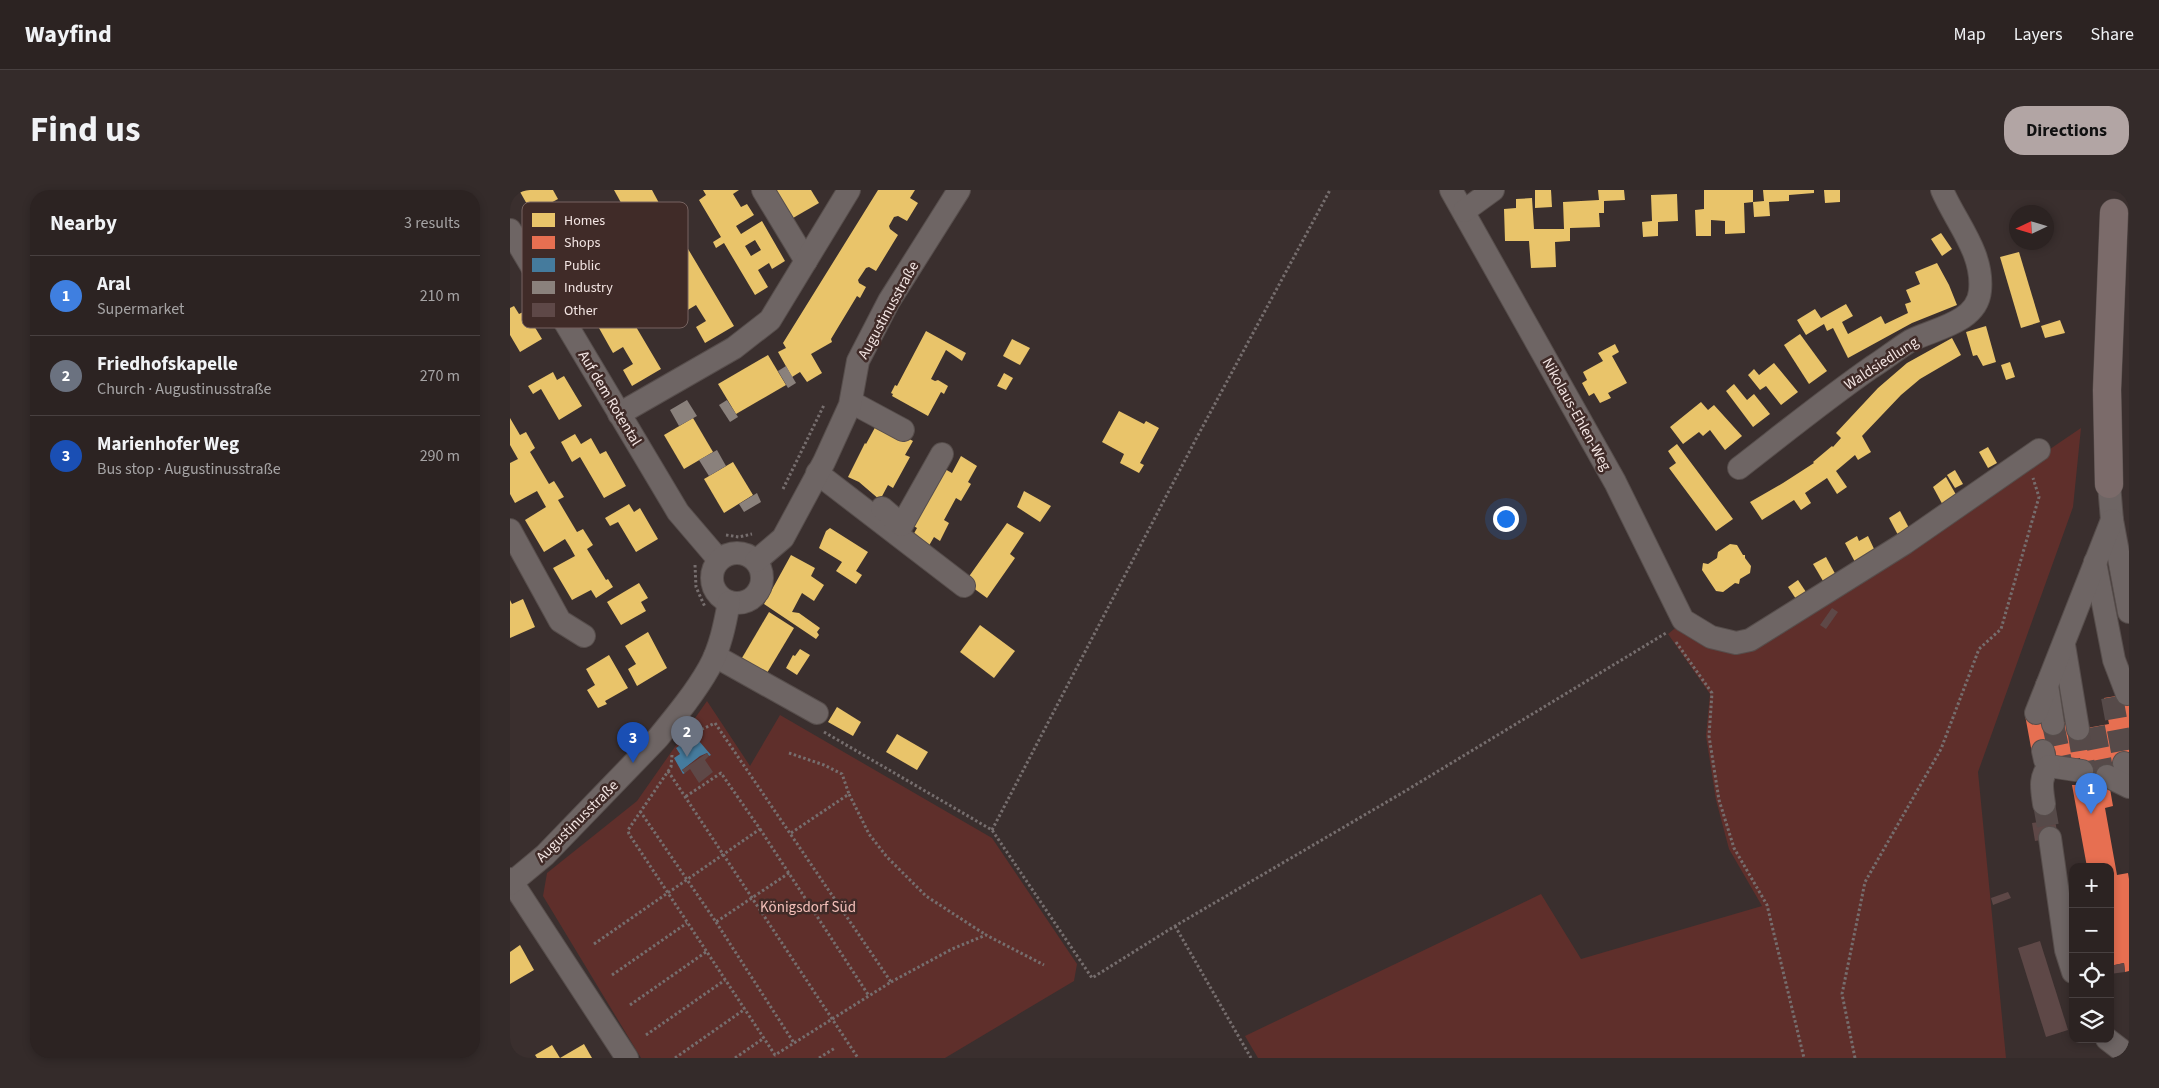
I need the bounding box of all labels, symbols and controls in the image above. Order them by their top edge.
text: Wayfind [25,17,112,52]
text: Map [1954,22,1986,47]
text: Layers [2014,22,2063,47]
text: Share [2091,22,2134,47]
text: Find us [30,105,140,155]
button: Directions [2004,106,2129,155]
legend [522,202,688,328]
north arrow [2009,205,2054,250]
text: Nearby [50,208,117,238]
text: Homes [564,211,605,231]
text: 3 results [404,212,460,234]
text: Shops [564,233,600,253]
text: Public [564,256,601,276]
street label: Augustinusstraße [853,258,924,363]
text: Aral [97,271,130,298]
text: Industry [564,278,613,298]
text: 1 [62,285,70,307]
text: 210 m [420,285,460,307]
text: Supermarket [97,298,184,320]
text: Other [564,301,598,321]
street label: Waldsiedlung [1840,331,1923,395]
street label: Auf dem Rotental [573,347,646,450]
text: Friedhofskapelle [97,351,238,378]
street label: Nikolaus-Ehlen-Weg [1537,354,1617,475]
text: 2 [62,365,70,387]
text: 270 m [420,365,460,387]
text: Church · Augustinusstraße [97,378,271,400]
text: Marienhofer Weg [97,431,239,458]
text: 3 [62,445,70,467]
text: 290 m [420,445,460,467]
text: Bus stop · Augustinusstraße [97,458,281,480]
your location [1493,506,1519,532]
pin: 2 [671,716,703,757]
pin: 3 [617,722,649,763]
pin: 1 [2075,773,2107,814]
street label: Augustinusstraße [531,775,623,867]
map controls [2069,863,2114,1043]
button: + [2069,863,2114,908]
park label: Königsdorf Süd [760,897,856,918]
button: − [2069,908,2114,953]
button: locate [2069,953,2114,998]
button: layers [2069,998,2114,1043]

